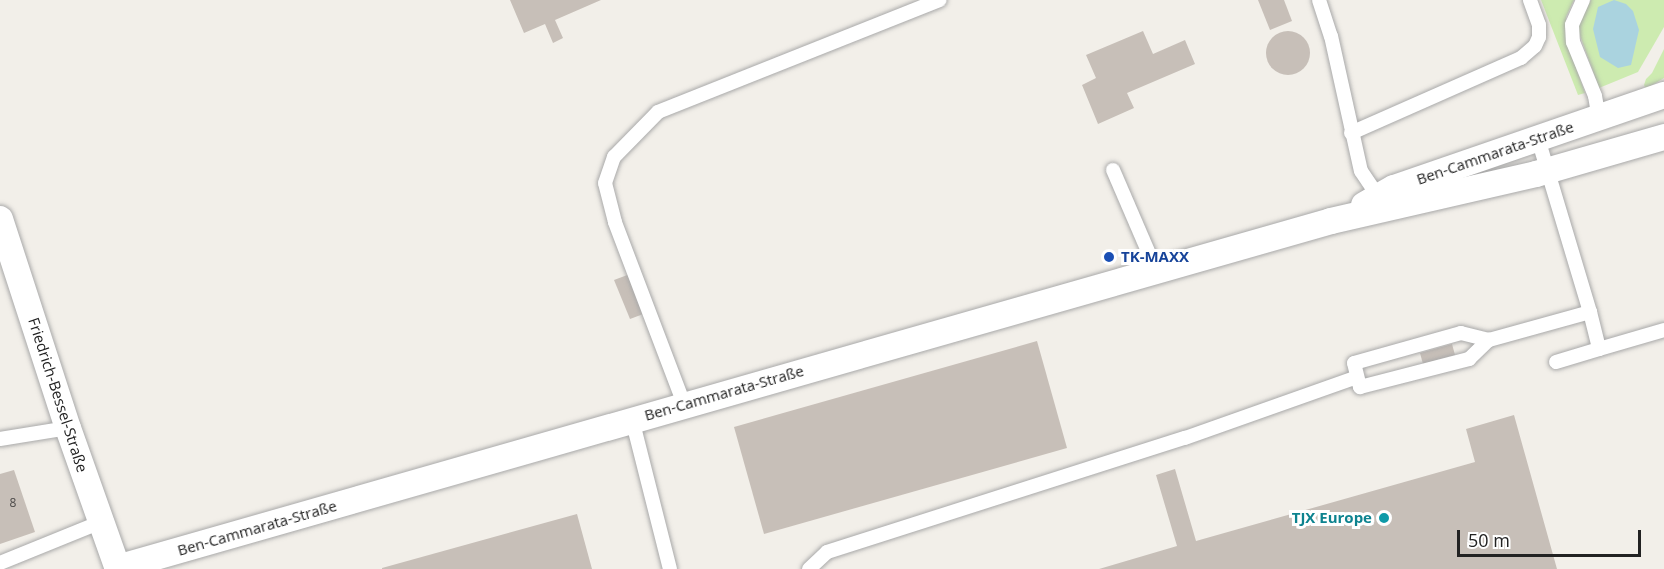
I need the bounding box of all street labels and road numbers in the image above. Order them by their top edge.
street label: Ben-Cammarata-Straße [1414,118,1576,188]
street label: Friedrich-Bessel-Straße [24,315,92,475]
street label: Ben-Cammarata-Straße [642,362,806,424]
street label: Ben-Cammarata-Straße [175,497,339,559]

